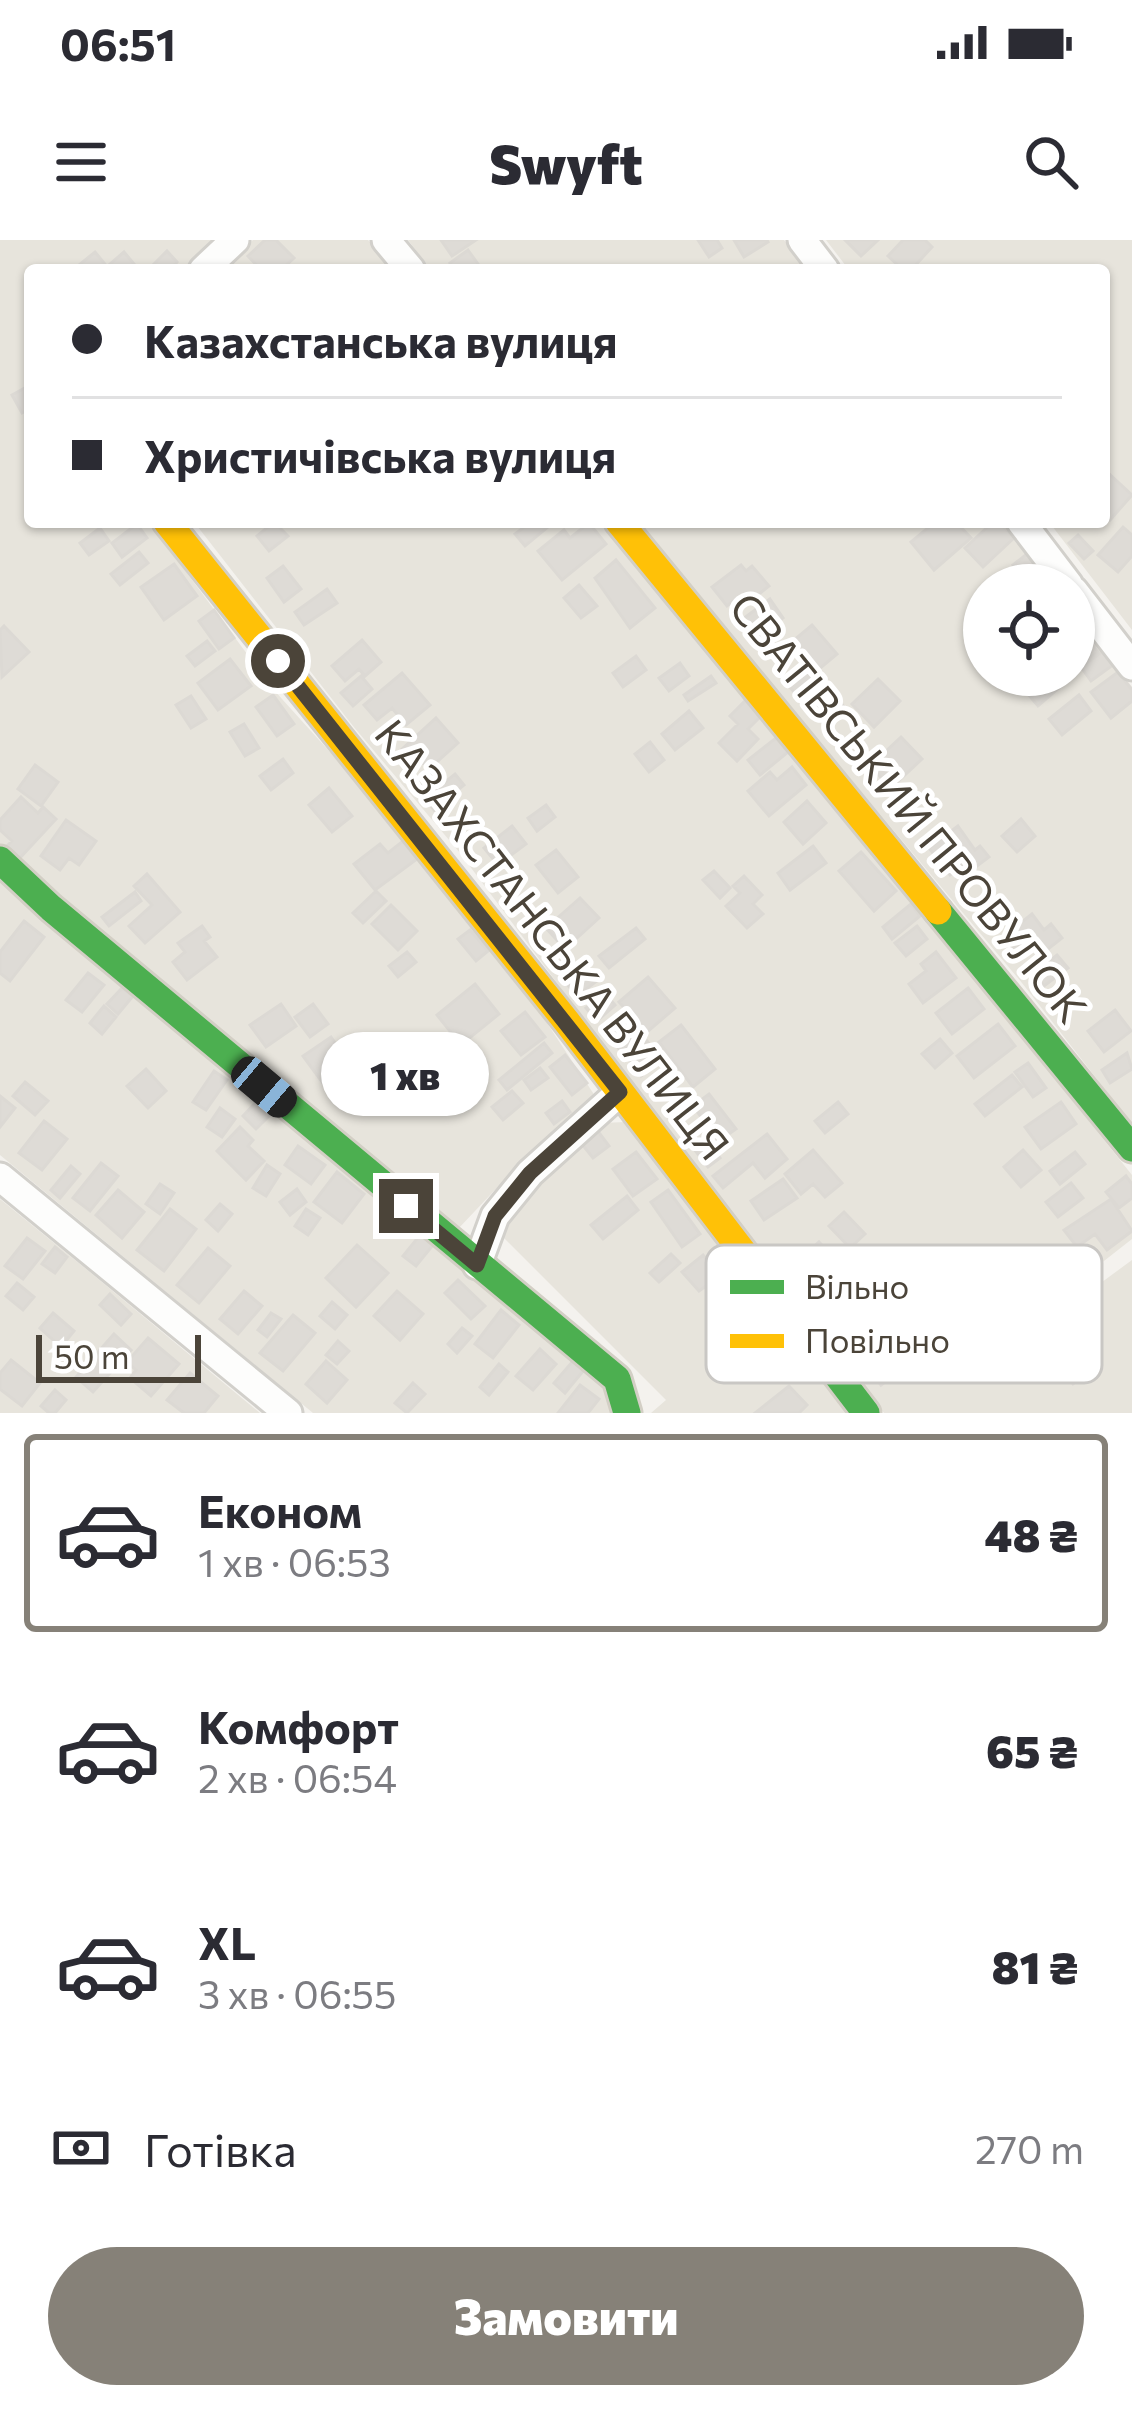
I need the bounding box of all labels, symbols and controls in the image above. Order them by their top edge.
text: 06:51 [60,15,176,70]
icon: menu [48,129,114,195]
text: Swyft [489,129,643,195]
icon: search [1018,129,1084,195]
text: Казахстанська вулиця [144,312,618,367]
text: Христичівська вулиця [144,427,616,482]
map controls [963,564,1095,696]
button: locate [963,564,1095,696]
street label: СВАТІВСЬКИЙ ПРОВУЛОК [720,581,1099,1032]
route start [251,634,305,688]
street label: КАЗАХСТАНСЬКА ВУЛИЦЯ [366,708,742,1169]
callout: 1 хв [322,1032,490,1116]
car [225,1050,303,1124]
text: 1 хв [370,1050,440,1098]
route end [379,1179,433,1233]
legend [706,1245,1102,1383]
text: Вільно [805,1265,909,1306]
text: Повільно [805,1319,950,1360]
scale bar [36,1329,201,1382]
text: 50 m [54,1335,130,1376]
icon: car [54,1479,162,1587]
text: Економ [198,1482,362,1537]
text: 48 ₴ [984,1506,1078,1561]
text: 1 хв · 06:53 [198,1537,391,1585]
icon: car [54,1695,162,1803]
text: Комфорт [198,1698,399,1753]
text: 65 ₴ [986,1722,1078,1777]
text: 2 хв · 06:54 [198,1753,397,1801]
icon: car [54,1911,162,2019]
text: XL [198,1914,256,1969]
text: 81 ₴ [991,1938,1078,1993]
text: 3 хв · 06:55 [198,1969,396,2017]
icon: cash [48,2115,114,2181]
text: Готівка [144,2121,297,2176]
text: 270 m [975,2124,1084,2172]
button: Замовити [48,2247,1084,2385]

